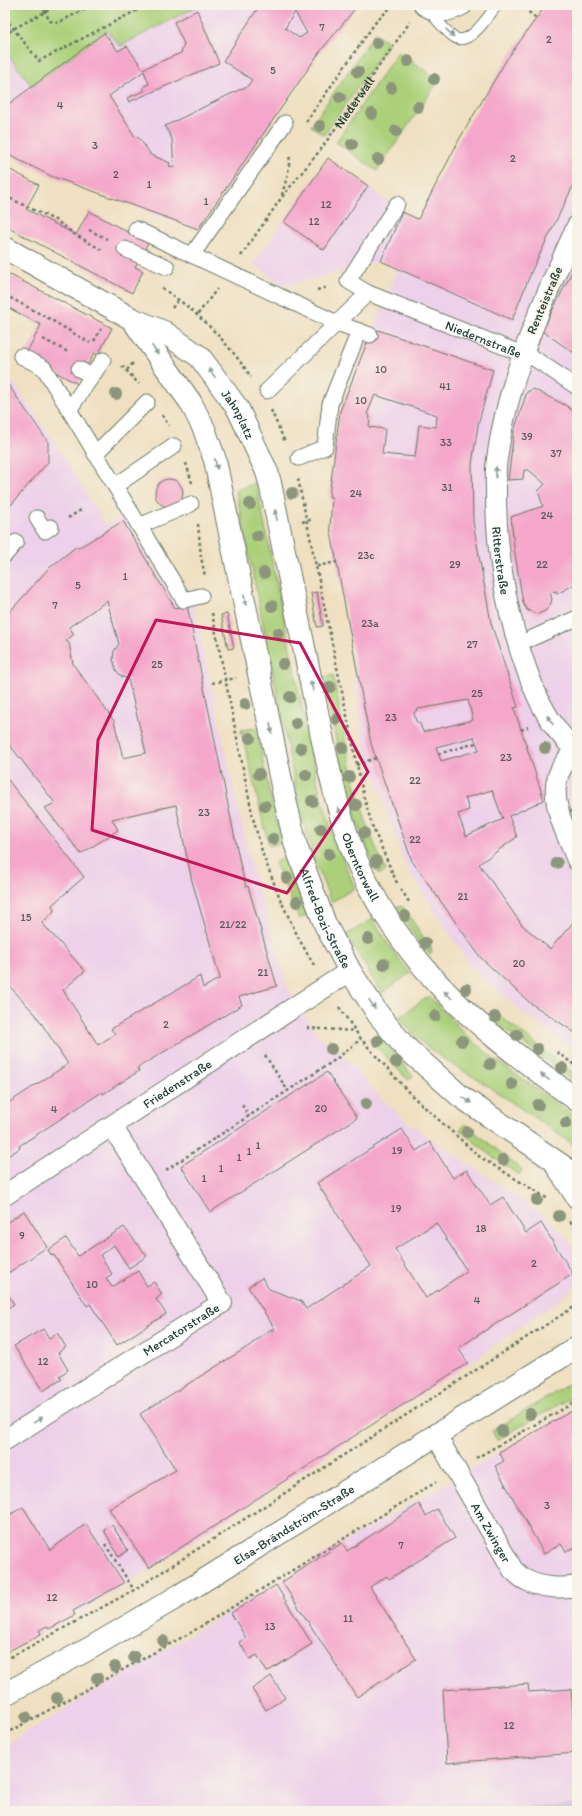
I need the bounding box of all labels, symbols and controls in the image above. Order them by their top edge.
house number: 7 [319,21,325,34]
one-way arrow [445,28,455,38]
house number: 2 [546,33,552,46]
house number: 5 [270,64,276,77]
street label: Niederwall [331,73,378,131]
house number: 4 [57,99,64,112]
house number: 3 [92,139,98,152]
house number: 2 [510,152,516,165]
house number: 2 [113,168,119,181]
house number: 1 [146,178,152,191]
house number: 1 [203,195,209,208]
house number: 12 [321,198,332,211]
house number: 12 [309,215,320,228]
street label: Renteistraße [523,264,565,336]
street label: Niedernstraße [443,317,524,361]
one-way arrow [151,345,159,356]
house number: 10 [375,363,387,376]
one-way arrow [208,368,216,378]
house number: 41 [439,380,451,393]
street label: Jahnplatz [218,387,258,441]
house number: 10 [355,394,367,407]
house number: 39 [521,430,533,443]
house number: 33 [440,436,452,449]
house number: 37 [550,447,562,460]
one-way arrow [213,458,219,470]
one-way arrow [493,465,499,478]
house number: 31 [441,481,453,494]
house number: 24 [350,487,363,500]
one-way arrow [273,509,279,521]
house number: 24 [541,509,554,522]
street label: Ritterstraße [489,526,513,596]
house number: 23c [358,549,374,562]
house number: 29 [449,558,461,571]
house number: 22 [536,558,548,571]
house number: 1 [122,570,128,583]
house number: 5 [75,579,81,592]
one-way arrow [242,594,248,606]
house number: 7 [52,599,58,612]
house number: 23a [361,617,379,630]
house number: 27 [466,638,478,651]
house number: 25 [151,658,163,671]
one-way arrow [308,679,314,692]
house number: 25 [471,687,483,700]
house number: 23 [385,711,397,724]
one-way arrow [546,715,554,725]
one-way arrow [268,721,274,734]
house number: 23 [500,751,512,764]
house number: 22 [409,774,421,787]
house number: 23 [198,806,210,819]
one-way arrow [337,806,343,818]
street label: Oberntorwall [339,830,383,904]
house number: 22 [409,833,421,846]
street label: Alfred-Bozi-Straße [297,866,354,971]
house number: 21 [458,890,468,903]
house number: 15 [21,911,32,924]
house number: 21/22 [219,918,247,931]
house number: 20 [513,957,526,970]
house number: 21 [258,966,268,979]
one-way arrow [443,990,453,1000]
one-way arrow [368,999,376,1009]
house number: 2 [163,1018,169,1031]
street label: Friedenstraße [140,1056,214,1111]
one-way arrow [540,1073,551,1081]
one-way arrow [461,1096,472,1104]
house number: 20 [315,1102,328,1115]
house number: 4 [51,1103,58,1116]
house number: 1 [255,1139,261,1152]
house number: 19 [392,1144,403,1157]
house number: 1 [246,1145,252,1158]
house number: 1 [236,1151,242,1164]
house number: 1 [218,1162,224,1175]
house number: 1 [201,1172,207,1185]
house number: 19 [391,1202,402,1215]
house number: 18 [475,1222,487,1235]
house number: 9 [19,1229,25,1242]
house number: 2 [531,1257,537,1270]
house number: 10 [86,1278,98,1291]
house number: 4 [474,1294,481,1307]
street label: Mercatorstraße [140,1300,222,1359]
house number: 12 [38,1355,49,1368]
one-way arrow [32,1416,44,1423]
street label: Elsa-Brändström-Straße [231,1481,357,1568]
house number: 3 [544,1499,550,1512]
street label: Am Zwinger [468,1500,514,1565]
house number: 7 [398,1539,404,1552]
house number: 12 [47,1591,58,1604]
house number: 11 [343,1612,353,1625]
house number: 13 [264,1620,276,1633]
house number: 12 [504,1719,515,1732]

